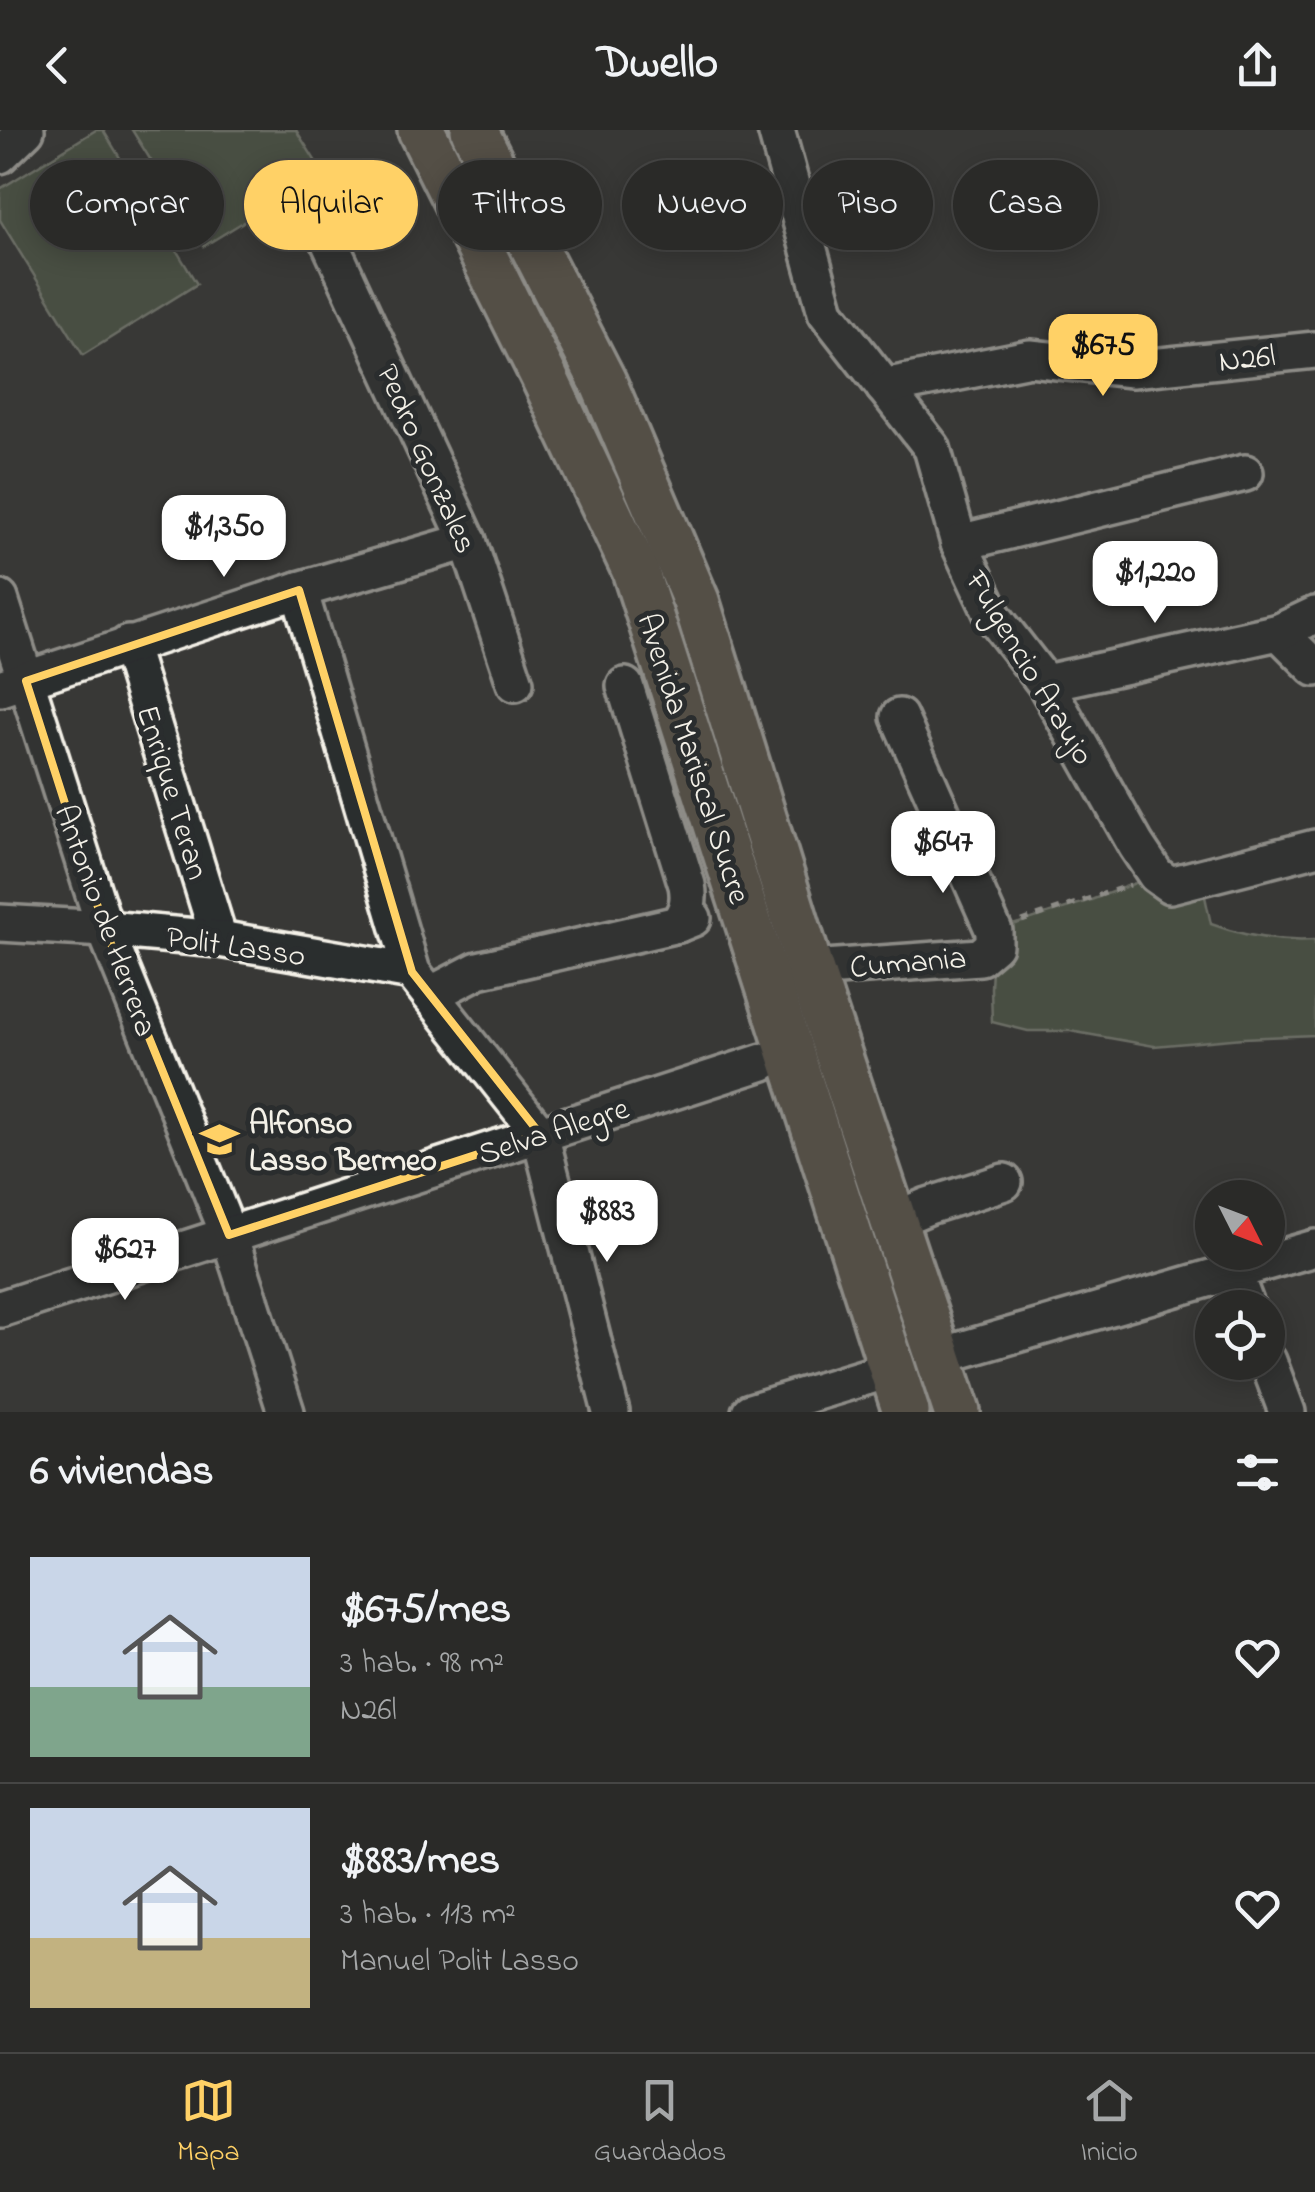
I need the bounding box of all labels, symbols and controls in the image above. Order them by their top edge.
text: Dwello [597,32,718,98]
icon: back [30,38,85,93]
icon: share [1230,38,1285,93]
chip: Comprar [30,160,224,250]
chip: Alquilar [244,160,418,250]
chip: Filtros [438,160,602,250]
chip: Nuevo [622,160,783,250]
chip: Piso [803,160,933,250]
chip: Casa [953,160,1098,250]
pin: $675 [1044,314,1162,399]
text: $675 [1071,323,1135,370]
street label: N26l [1217,334,1278,387]
street label: Pedro Gonzales [362,357,487,562]
pin: $1,350 [143,495,305,580]
text: $1,350 [184,504,264,551]
pin: $1,220 [1074,541,1236,626]
text: $1,220 [1115,550,1195,597]
street label: Fulgencio Araujo [951,562,1105,775]
street label: Avenida Mariscal Sucre [623,608,761,911]
street label: Enrique Teran [122,700,219,886]
street label: Antonio de Herrera [40,799,167,1044]
pin: $647 [884,811,1002,896]
text: $647 [913,820,973,867]
street label: Polit Lasso [163,915,308,982]
street label: Cumania [848,936,968,993]
street label: Selva Alegre [473,1087,636,1180]
place label: Alfonso Lasso Bermeo [249,1102,437,1186]
school or university icon: Alfonso Lasso Bermeo [198,1119,240,1161]
pin: $883 [548,1180,666,1265]
north arrow [1195,1180,1285,1270]
map controls [1195,1180,1285,1380]
text: $883 [579,1189,635,1236]
pin: $627 [66,1218,184,1303]
text: $627 [94,1227,156,1274]
button: locate [1195,1290,1285,1380]
text: 6 viviendas [30,1442,214,1503]
icon: filters [1230,1445,1285,1500]
text: $675/mes [340,1580,511,1641]
icon: home [110,1597,230,1717]
icon: heart [1230,1630,1285,1685]
text: 3 hab. · 98 m² [340,1641,504,1688]
text: N26l [340,1688,397,1735]
text: $883/mes [340,1831,500,1892]
icon: home [110,1848,230,1968]
icon: heart [1230,1881,1285,1936]
text: 3 hab. · 113 m² [340,1892,516,1939]
text: Manuel Polit Lasso [340,1939,579,1986]
tab: Mapa [177,2073,240,2174]
tab: Guardados [594,2073,726,2174]
tab: Inicio [1080,2073,1138,2174]

